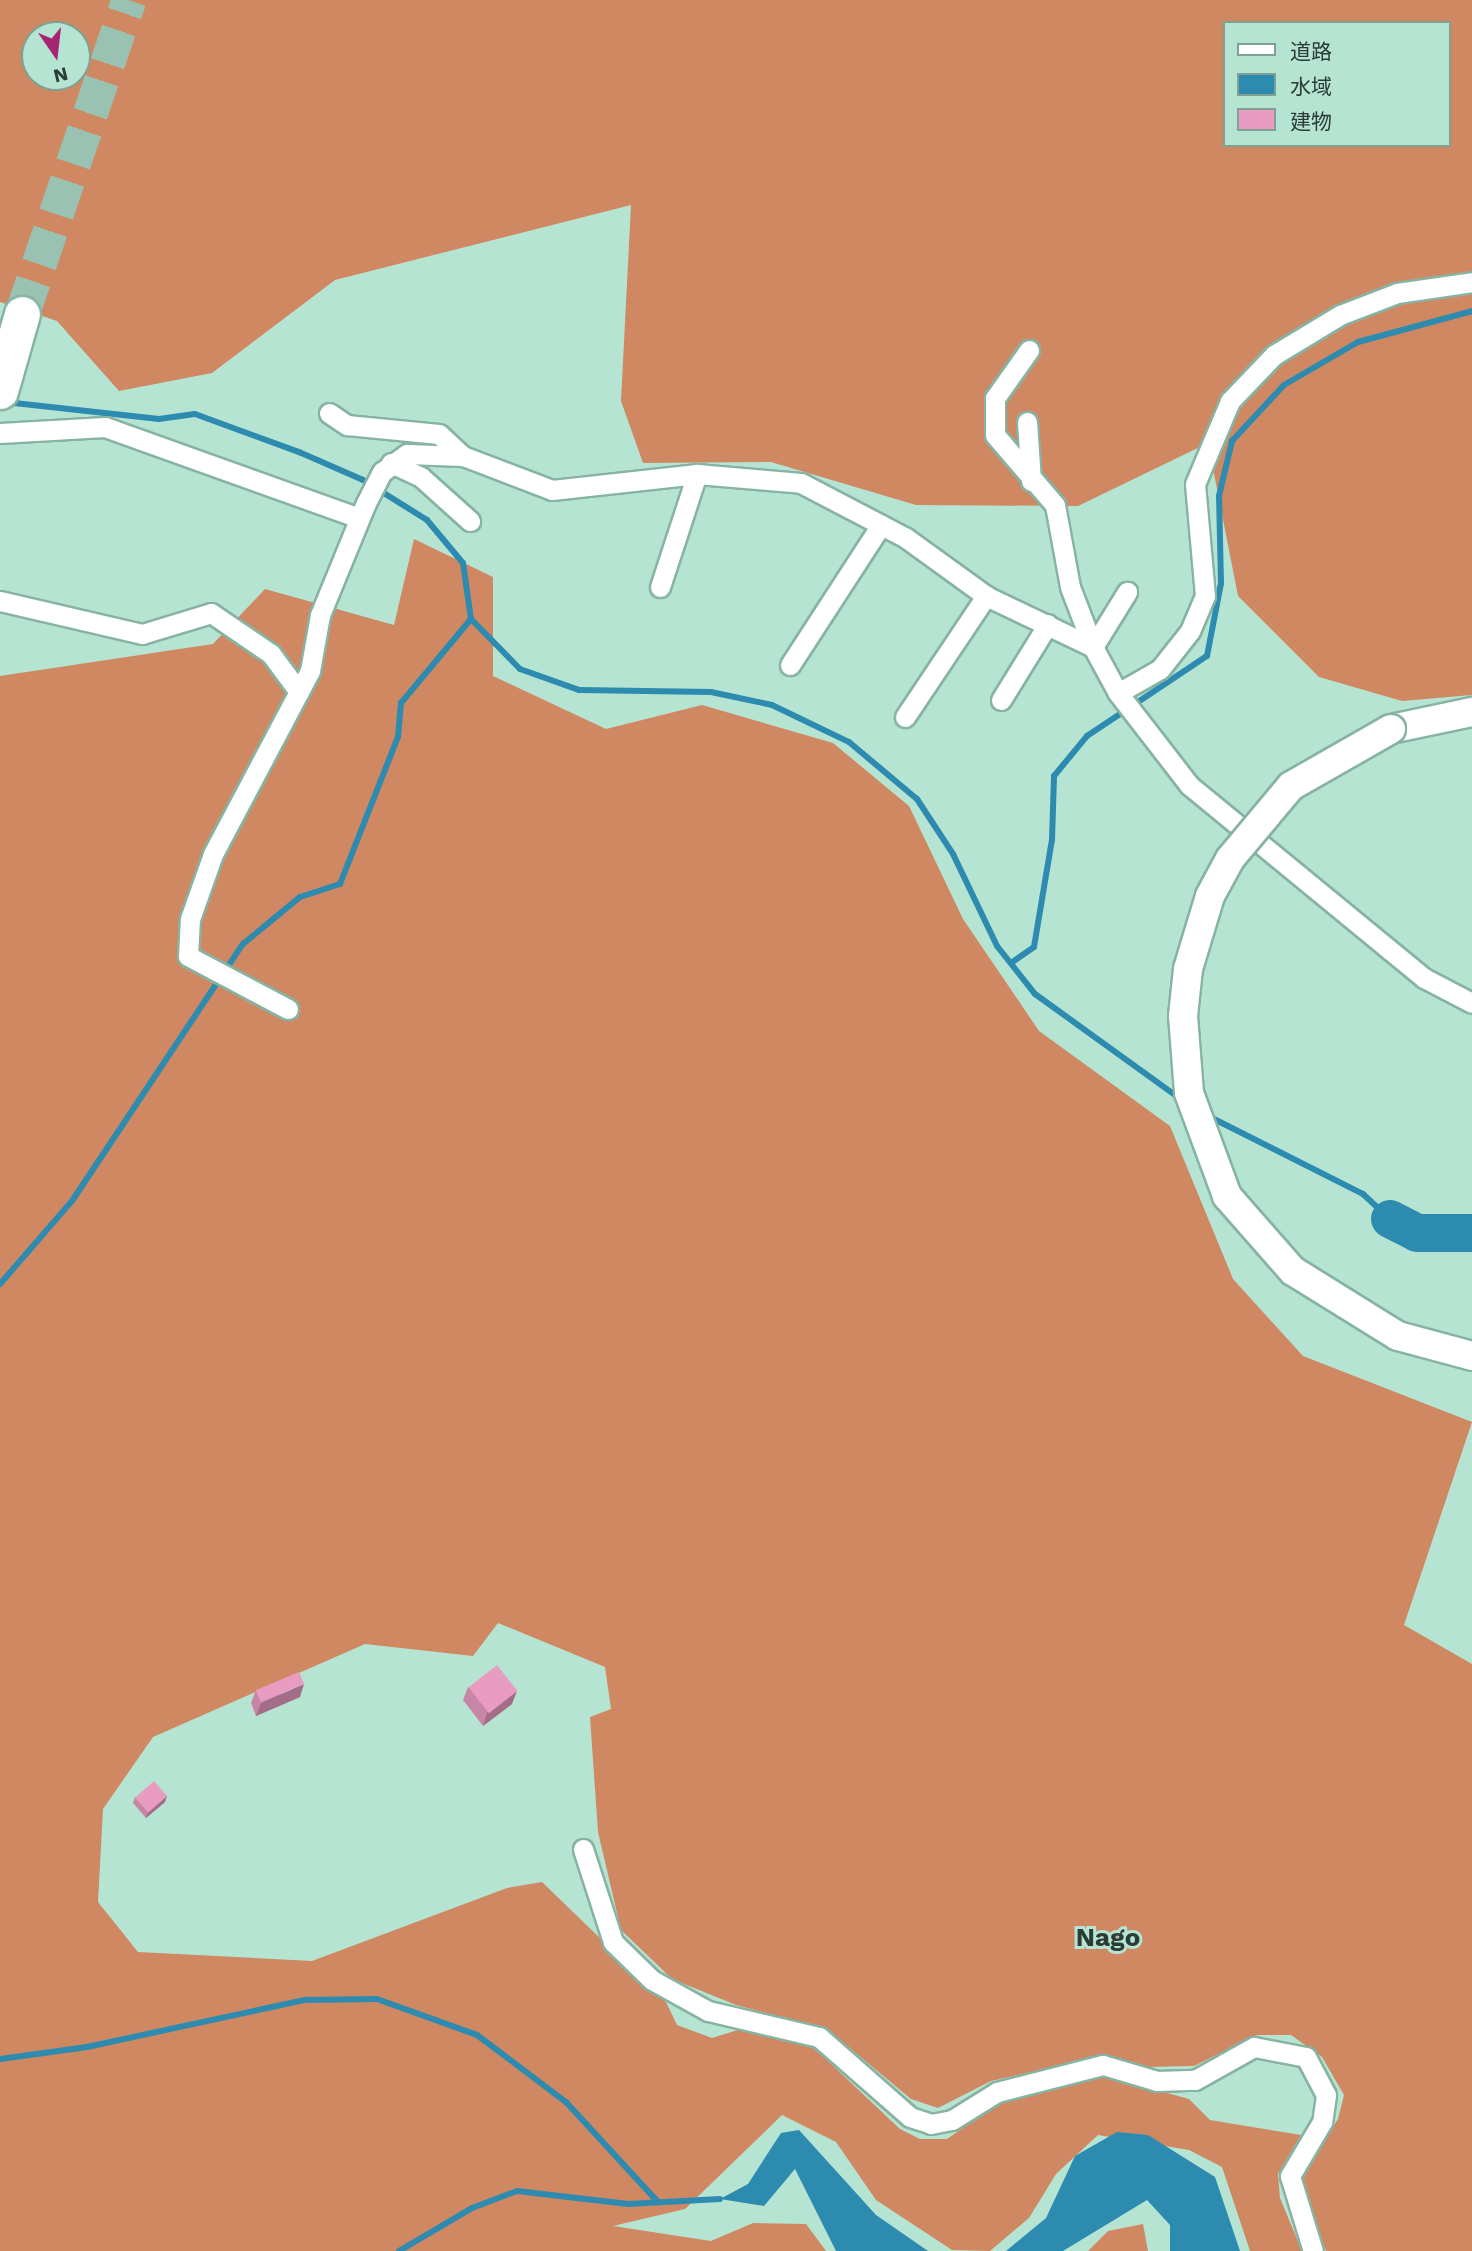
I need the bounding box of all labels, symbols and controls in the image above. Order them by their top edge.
north arrow [21,21,91,91]
legend [1224,21,1451,147]
text: 道路 [1290,39,1332,64]
text: N [51,62,70,88]
text: 水域 [1290,74,1332,99]
text: 建物 [1290,109,1332,134]
district label: Nago [1076,1922,1140,1954]

